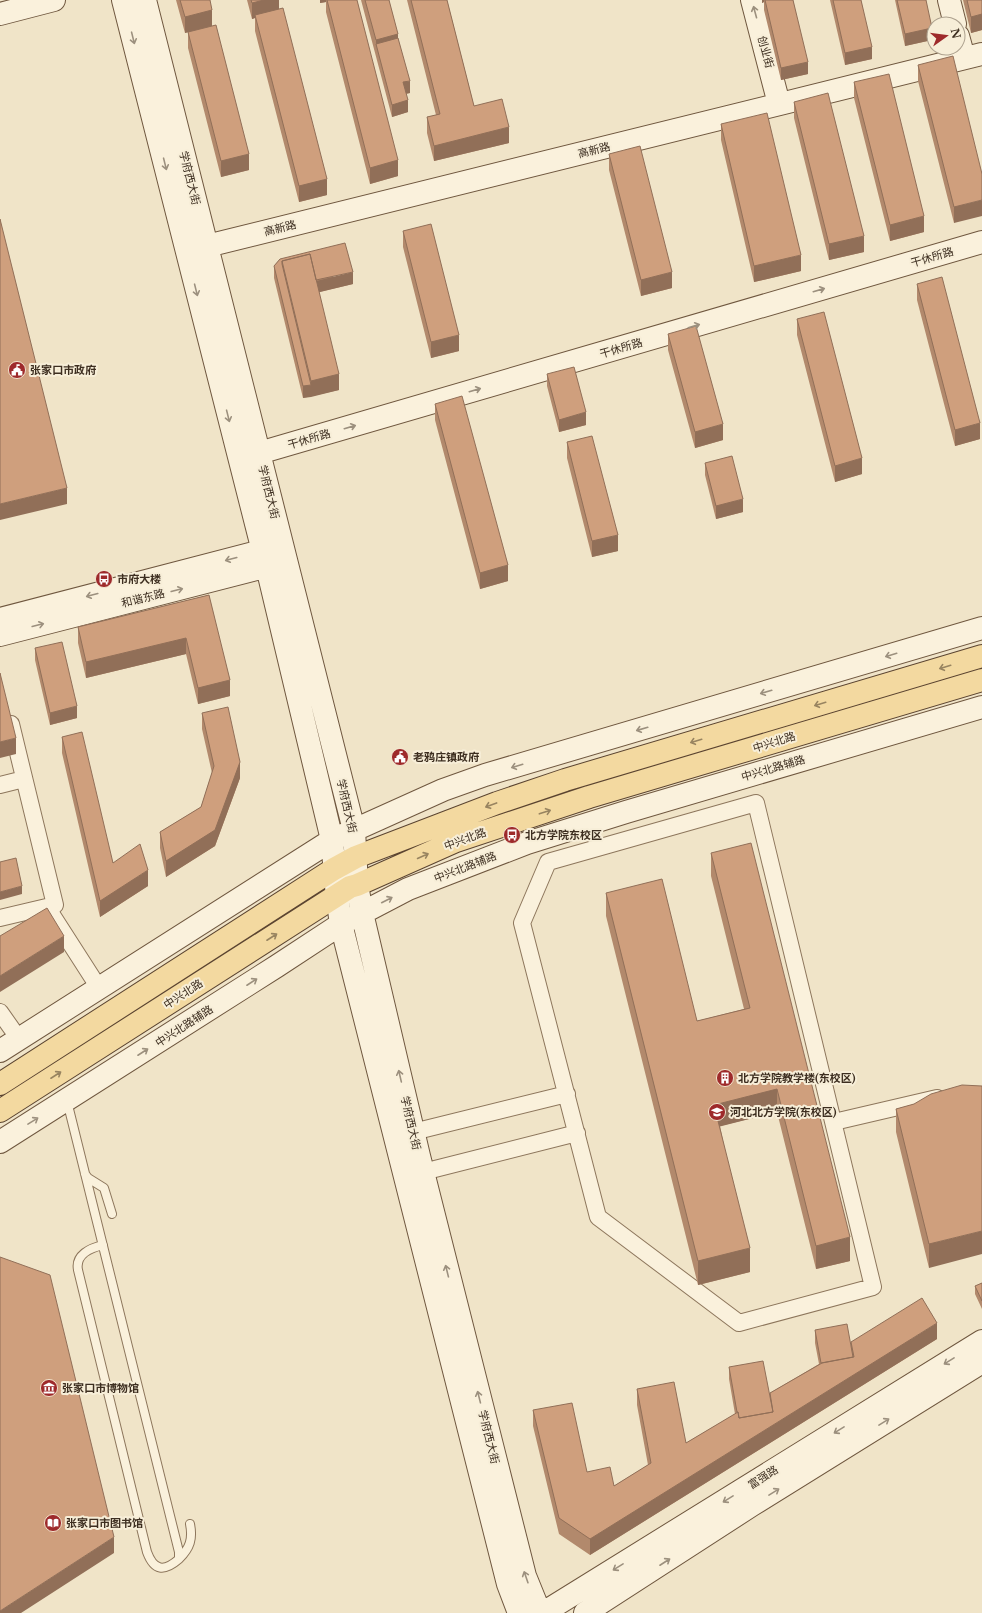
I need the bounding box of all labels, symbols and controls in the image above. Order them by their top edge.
one-way arrow [751,6,758,19]
north arrow [926,16,966,56]
text: N [948,27,964,41]
one-way arrow [129,31,137,44]
street label: 创业街 [755,34,777,70]
street label: 高新路 [576,139,612,161]
street label: 学府西大街 [177,150,203,206]
one-way arrow [161,157,169,170]
street label: 高新路 [262,217,298,239]
street label: 干休所路 [909,244,955,270]
one-way arrow [193,283,201,296]
one-way arrow [812,286,825,293]
one-way arrow [687,322,700,329]
street label: 干休所路 [598,335,644,361]
public building icon: 张家口市政府 [7,360,27,380]
place label: 张家口市政府 [30,363,96,377]
one-way arrow [468,386,481,393]
one-way arrow [225,409,233,422]
one-way arrow [343,423,356,430]
street label: 干休所路 [286,426,332,452]
street label: 学府西大街 [256,464,282,520]
one-way arrow [225,555,238,563]
bus stop icon: 市府大楼 [94,569,114,589]
place label: 市府大楼 [117,572,161,586]
one-way arrow [171,585,184,593]
street label: 和谐东路 [120,586,166,610]
one-way arrow [85,592,98,599]
one-way arrow [31,621,44,628]
one-way arrow [885,652,898,659]
one-way arrow [938,664,951,671]
one-way arrow [760,689,773,696]
one-way arrow [814,701,827,708]
one-way arrow [635,726,648,733]
street label: 中兴北路 [751,729,797,755]
one-way arrow [689,738,702,745]
public building icon: 老鸦庄镇政府 [390,747,410,767]
place label: 老鸦庄镇政府 [413,750,479,764]
street label: 中兴北路辅路 [739,752,807,784]
one-way arrow [511,763,524,770]
street label: 学府西大街 [334,778,360,834]
one-way arrow [485,802,498,809]
one-way arrow [539,807,551,815]
street label: 中兴北路 [442,825,488,853]
bus stop icon: 北方学院东校区 [502,825,522,845]
place label: 北方学院东校区 [525,828,602,842]
street label: 中兴北路辅路 [432,849,498,885]
one-way arrow [417,852,429,859]
one-way arrow [381,895,393,903]
one-way arrow [266,933,277,941]
street label: 中兴北路 [161,976,205,1012]
one-way arrow [246,977,258,985]
street label: 中兴北路辅路 [153,1002,215,1050]
one-way arrow [137,1047,149,1055]
building icon: 北方学院教学楼(东校区) [715,1068,735,1088]
one-way arrow [396,1070,404,1083]
one-way arrow [51,1071,62,1079]
place label: 北方学院教学楼(东校区) [738,1071,856,1085]
street label: 学府西大街 [398,1095,424,1151]
school or university icon: 河北北方学院(东校区) [707,1102,727,1122]
place label: 河北北方学院(东校区) [730,1105,837,1119]
one-way arrow [27,1117,39,1125]
one-way arrow [443,1264,451,1277]
one-way arrow [943,1356,954,1365]
museum icon: 张家口市博物馆 [39,1378,59,1398]
place label: 张家口市博物馆 [62,1381,139,1395]
one-way arrow [475,1391,482,1404]
street label: 学府西大街 [476,1409,502,1465]
one-way arrow [878,1418,889,1426]
one-way arrow [834,1426,845,1434]
street label: 富强路 [745,1462,781,1492]
one-way arrow [768,1487,780,1495]
one-way arrow [722,1495,734,1503]
library icon: 张家口市图书馆 [43,1513,63,1533]
place label: 张家口市图书馆 [66,1516,143,1530]
one-way arrow [659,1557,671,1565]
one-way arrow [613,1563,624,1571]
one-way arrow [522,1570,529,1583]

